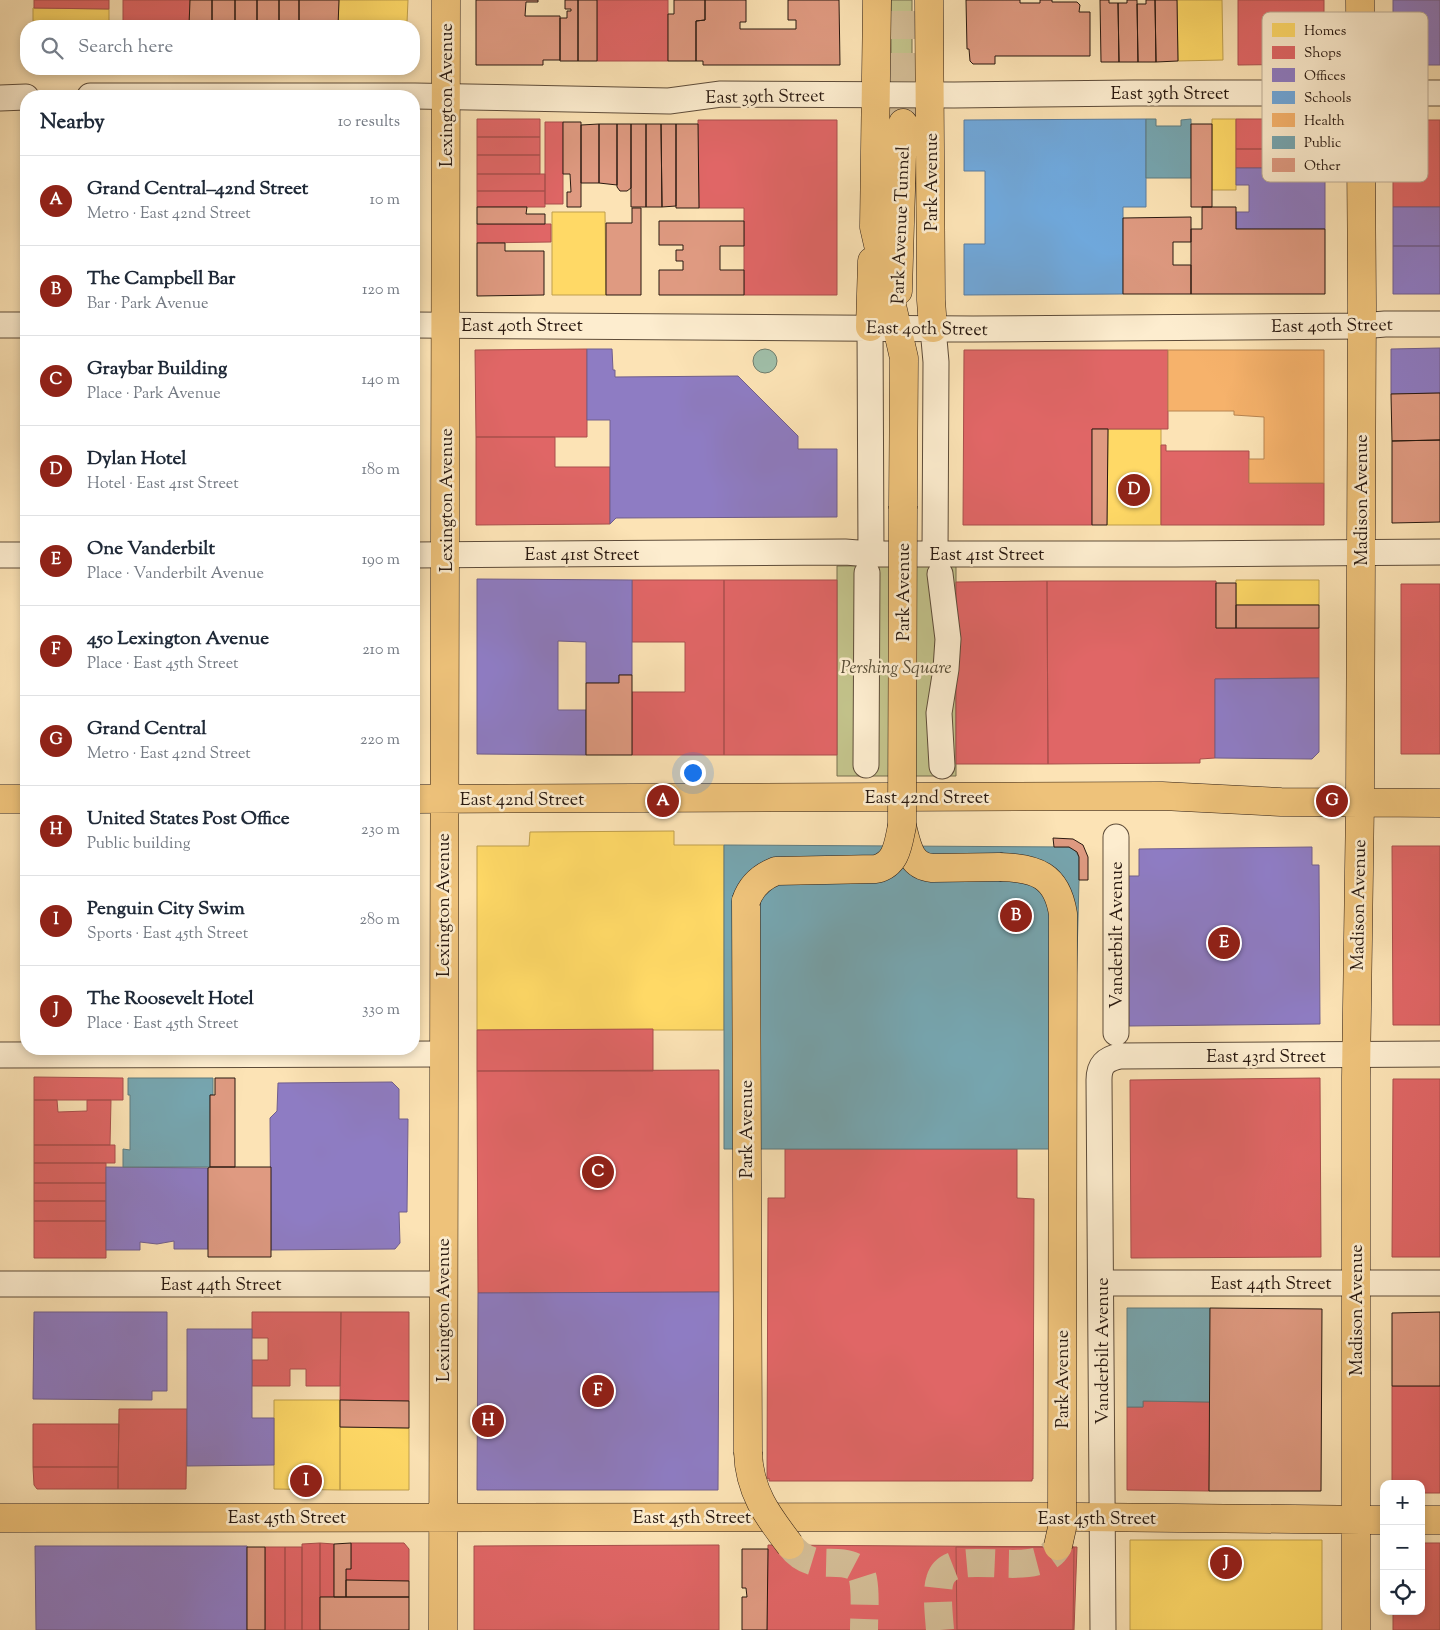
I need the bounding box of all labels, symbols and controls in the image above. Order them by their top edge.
legend [1262,12,1428,182]
search box [20,20,420,75]
text: Homes [1304,22,1346,42]
street label: Lexington Avenue [435,23,461,167]
icon: search [38,34,66,62]
text: Search here [78,34,173,61]
text: Shops [1304,44,1341,64]
text: Offices [1304,67,1346,87]
street label: East 39th Street [1110,82,1230,108]
street label: East 39th Street [705,84,825,112]
text: Schools [1304,89,1351,109]
text: Nearby [40,108,105,138]
text: 10 results [338,111,400,134]
text: Health [1304,112,1345,132]
street label: Park Avenue [920,133,946,231]
text: Public [1304,134,1341,154]
street label: Park Avenue Tunnel [886,146,918,305]
text: Other [1304,157,1341,177]
text: Grand Central–42nd Street [87,176,308,203]
text: A [50,189,63,212]
text: 10 m [370,189,400,212]
text: Metro · East 42nd Street [87,203,251,226]
text: The Campbell Bar [87,266,235,293]
text: B [51,279,61,302]
text: 120 m [362,279,400,302]
text: Bar · Park Avenue [87,293,209,316]
street label: East 40th Street [1271,313,1393,341]
street label: East 40th Street [461,314,583,340]
street label: East 40th Street [866,316,988,344]
text: Graybar Building [87,356,227,383]
text: C [50,369,62,392]
text: 140 m [362,369,400,392]
text: Place · Park Avenue [87,383,221,406]
street label: Lexington Avenue [435,428,461,572]
street label: Madison Avenue [1350,434,1376,566]
text: Dylan Hotel [87,446,187,473]
text: D [50,459,62,482]
text: 180 m [361,459,400,482]
pin: D [1118,471,1150,509]
text: Hotel · East 41st Street [87,473,239,496]
text: One Vanderbilt [87,536,215,563]
street label: East 41st Street [525,543,639,569]
street label: Park Avenue [892,543,918,641]
street label: East 41st Street [930,543,1044,569]
text: E [51,549,61,572]
text: 190 m [362,549,400,572]
text: Place · Vanderbilt Avenue [87,563,264,586]
text: 450 Lexington Avenue [87,626,269,653]
text: F [52,639,60,662]
text: 210 m [362,639,400,662]
text: Place · East 45th Street [87,653,239,676]
park label: Pershing Square [841,656,951,682]
text: Grand Central [87,716,207,743]
text: G [49,729,63,752]
text: 220 m [360,729,400,752]
text: Metro · East 42nd Street [87,743,251,766]
your location [680,760,706,786]
pin: A [647,782,679,820]
pin: G [1316,782,1348,820]
street label: East 42nd Street [865,786,989,812]
street label: East 42nd Street [460,788,584,814]
text: United States Post Office [87,806,290,833]
text: H [50,819,62,842]
text: 230 m [361,819,400,842]
text: Public building [87,833,191,856]
street label: Lexington Avenue [432,833,458,977]
street label: Madison Avenue [1346,839,1374,971]
street label: Vanderbilt Avenue [1105,861,1131,1009]
text: Penguin City Swim [87,896,245,923]
pin: B [1000,897,1032,935]
text: I [53,909,59,932]
text: 280 m [359,909,400,932]
text: Sports · East 45th Street [87,923,248,946]
pin: E [1208,924,1240,962]
text: The Roosevelt Hotel [87,986,254,1013]
text: J [54,999,58,1022]
text: 330 m [362,999,400,1022]
text: Place · East 45th Street [87,1013,239,1036]
street label: East 43rd Street [1206,1045,1326,1071]
street label: Park Avenue [735,1080,761,1178]
pin: C [582,1153,614,1191]
street label: Lexington Avenue [432,1238,458,1382]
street label: Madison Avenue [1345,1244,1371,1376]
street label: East 44th Street [1210,1272,1332,1298]
street label: East 44th Street [160,1273,282,1299]
street label: Vanderbilt Avenue [1091,1277,1117,1425]
street label: Park Avenue [1051,1330,1077,1428]
pin: F [582,1372,614,1410]
pin: H [472,1402,504,1440]
pin: I [290,1462,322,1500]
map controls [1380,1480,1425,1615]
button: + [1380,1480,1425,1525]
street label: East 45th Street [228,1506,346,1532]
street label: East 45th Street [633,1506,751,1532]
street label: East 45th Street [1038,1507,1156,1533]
button: − [1380,1525,1425,1570]
pin: J [1210,1544,1242,1582]
button: locate [1380,1570,1425,1615]

